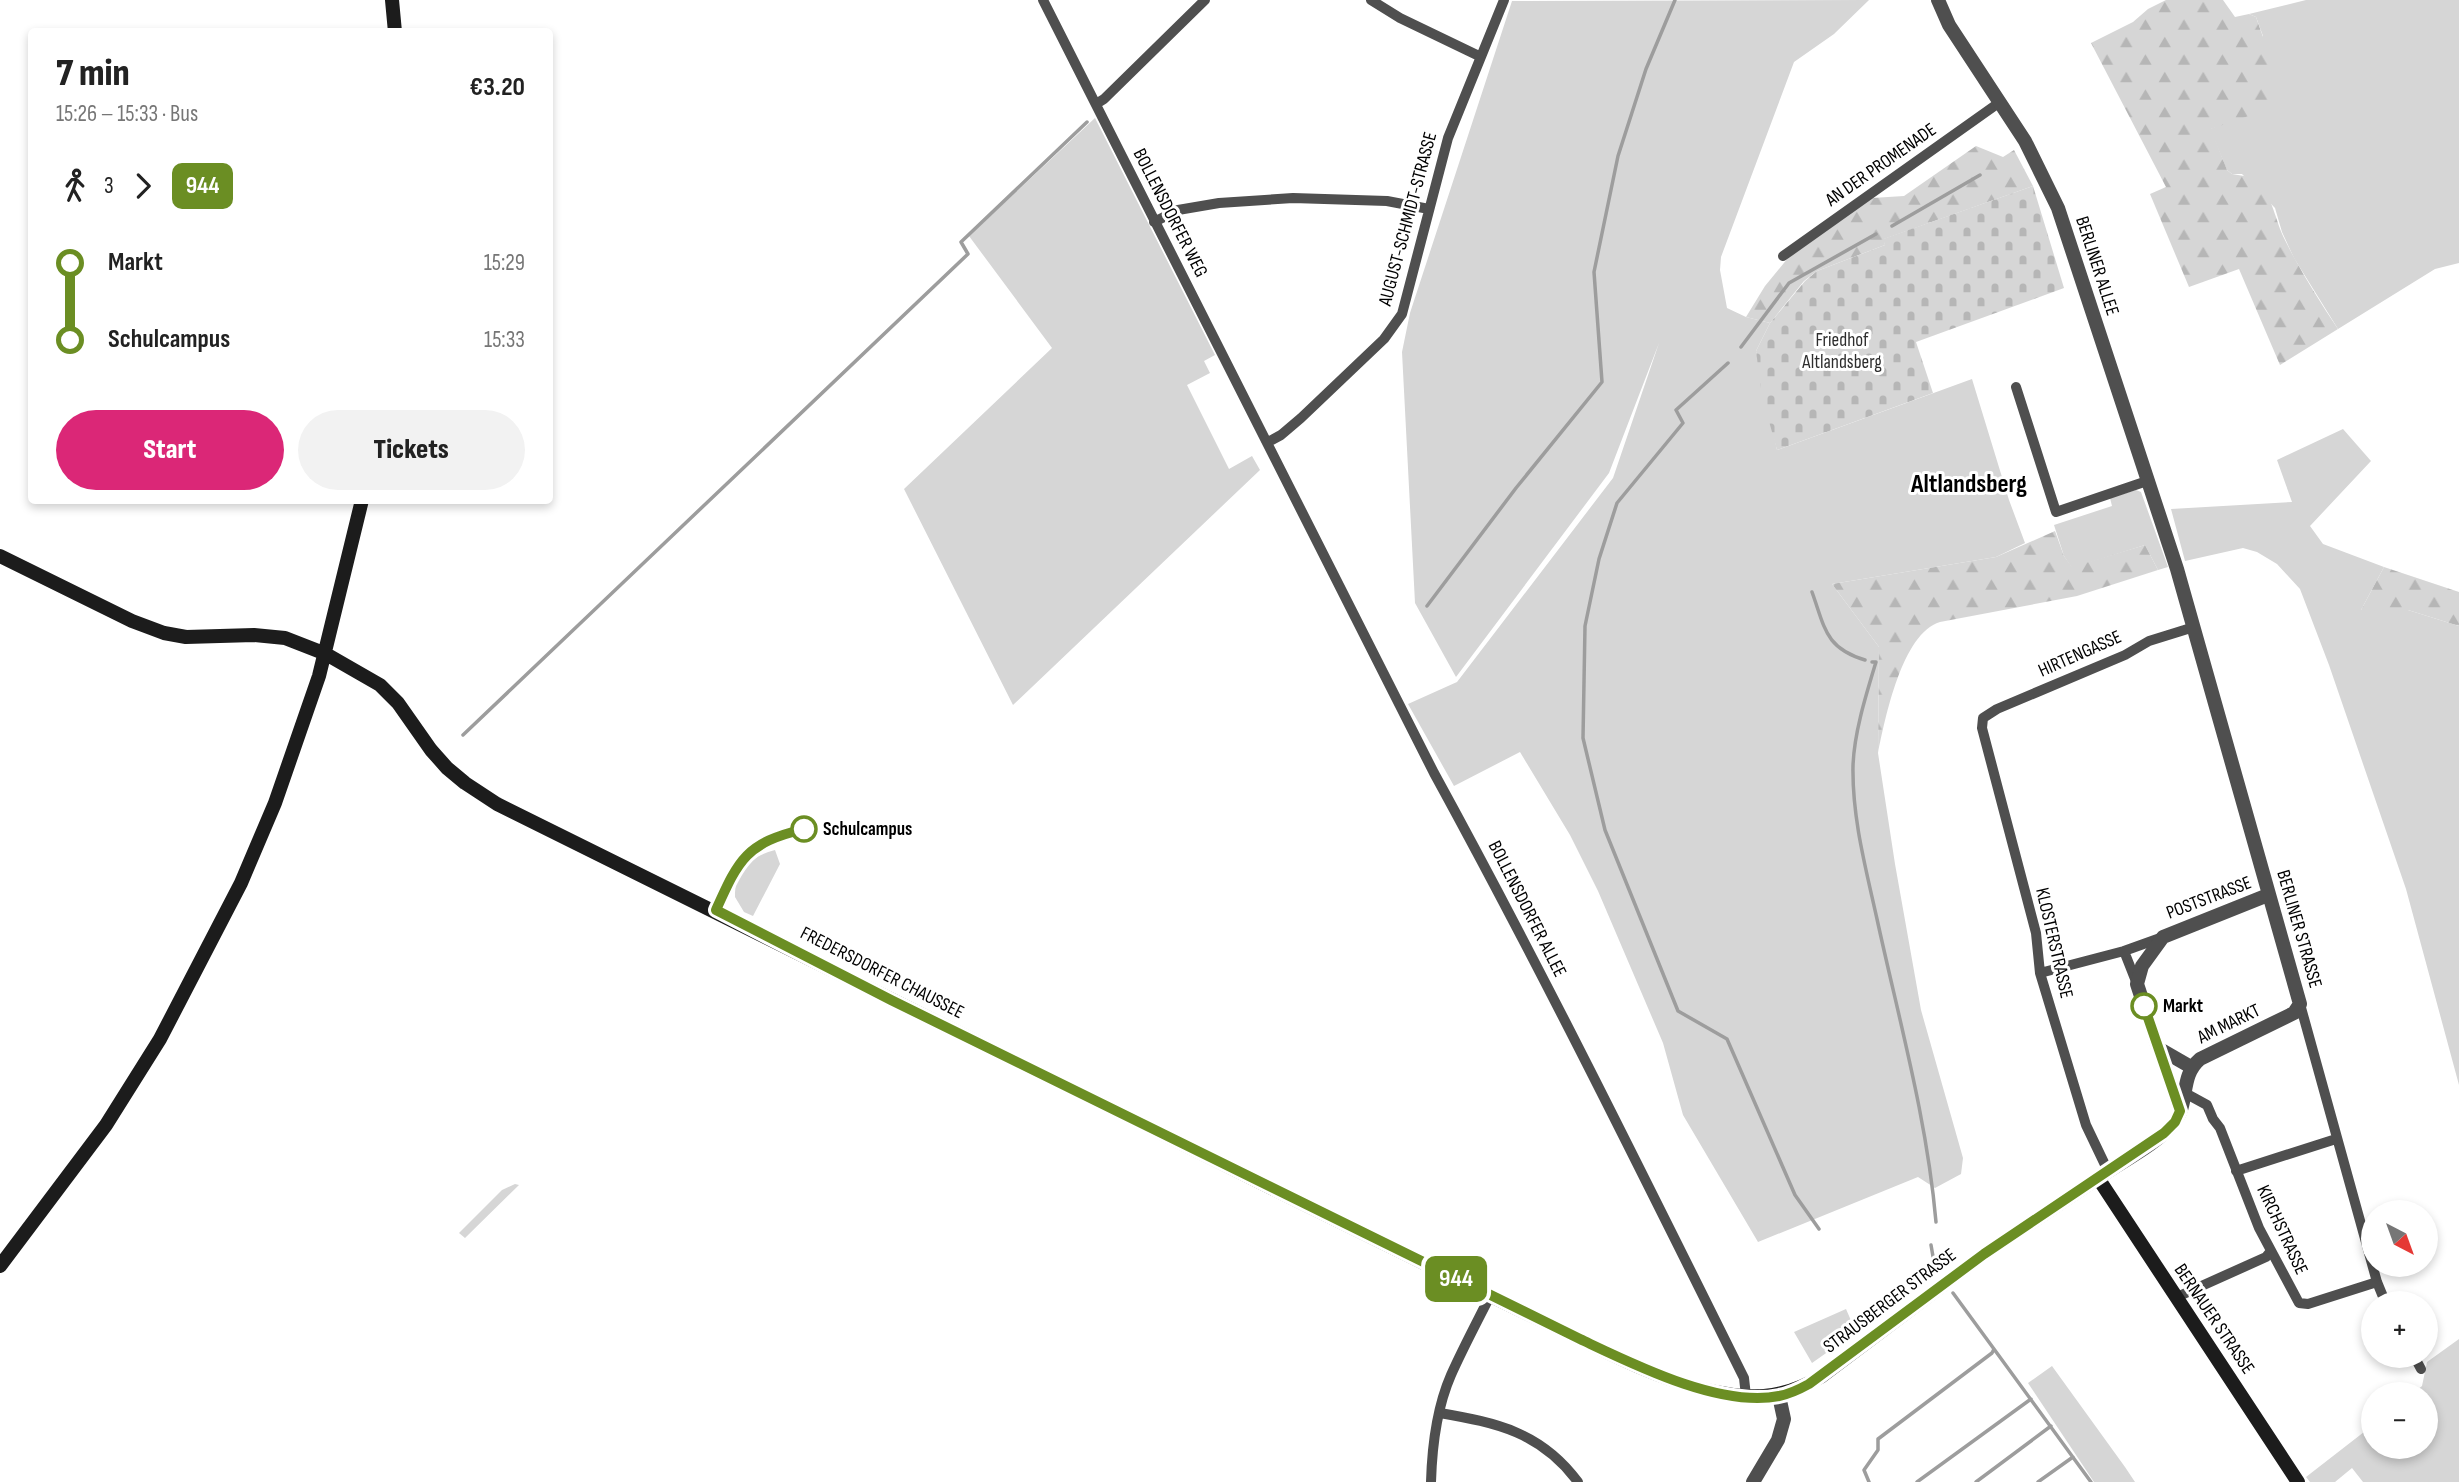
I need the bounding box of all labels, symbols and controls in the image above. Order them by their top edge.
text: 7 min [56,51,130,96]
text: €3.20 [469,72,525,103]
text: 15:26 – 15:33 · Bus [56,100,198,128]
street label: AN DER PROMENADE [1820,118,1941,212]
street label: AUGUST-SCHMIDT-STRASSE [1373,130,1442,309]
street label: BOLLENSDORFER WEG [1128,145,1212,281]
icon: walk [56,167,94,205]
icon: forward [124,167,162,205]
text: 944 [186,171,219,200]
text: 3 [104,172,114,200]
street label: BERLINER ALLEE [2070,213,2124,319]
text: Markt [108,247,163,278]
text: 15:29 [484,249,525,277]
text: Schulcampus [108,324,230,355]
text: 15:33 [484,326,525,354]
park label: Friedhof Altlandsberg [1801,329,1882,374]
button: Start [56,410,284,490]
button: Tickets [298,410,525,490]
district label: Altlandsberg [1910,469,2027,500]
street label: HIRTENGASSE [2035,625,2125,683]
marker: Schulcampus [791,816,817,842]
place label: Schulcampus [823,818,912,841]
street label: BOLLENSDORFER ALLEE [1483,837,1571,981]
street label: BERLINER STRASSE [2271,867,2327,991]
street label: POSTSTRASSE [2163,871,2255,925]
street label: KLOSTERSTRASSE [2030,885,2078,1001]
street label: FREDERSDORFER CHAUSSEE [796,922,968,1024]
marker: Markt [2131,993,2157,1019]
place label: Markt [2163,995,2203,1018]
street label: AM MARKT [2193,999,2264,1049]
street label: KIRCHSTRASSE [2251,1182,2313,1278]
north arrow [2361,1200,2438,1278]
map controls [2361,1200,2438,1459]
street label: STRAUSBERGER STRASSE [1819,1244,1961,1358]
line badge: 944 [1416,1256,1496,1302]
street label: BERNAUER STRASSE [2169,1259,2259,1379]
text: 944 [1439,1264,1473,1293]
button: + [2361,1291,2438,1368]
button: − [2361,1382,2438,1459]

